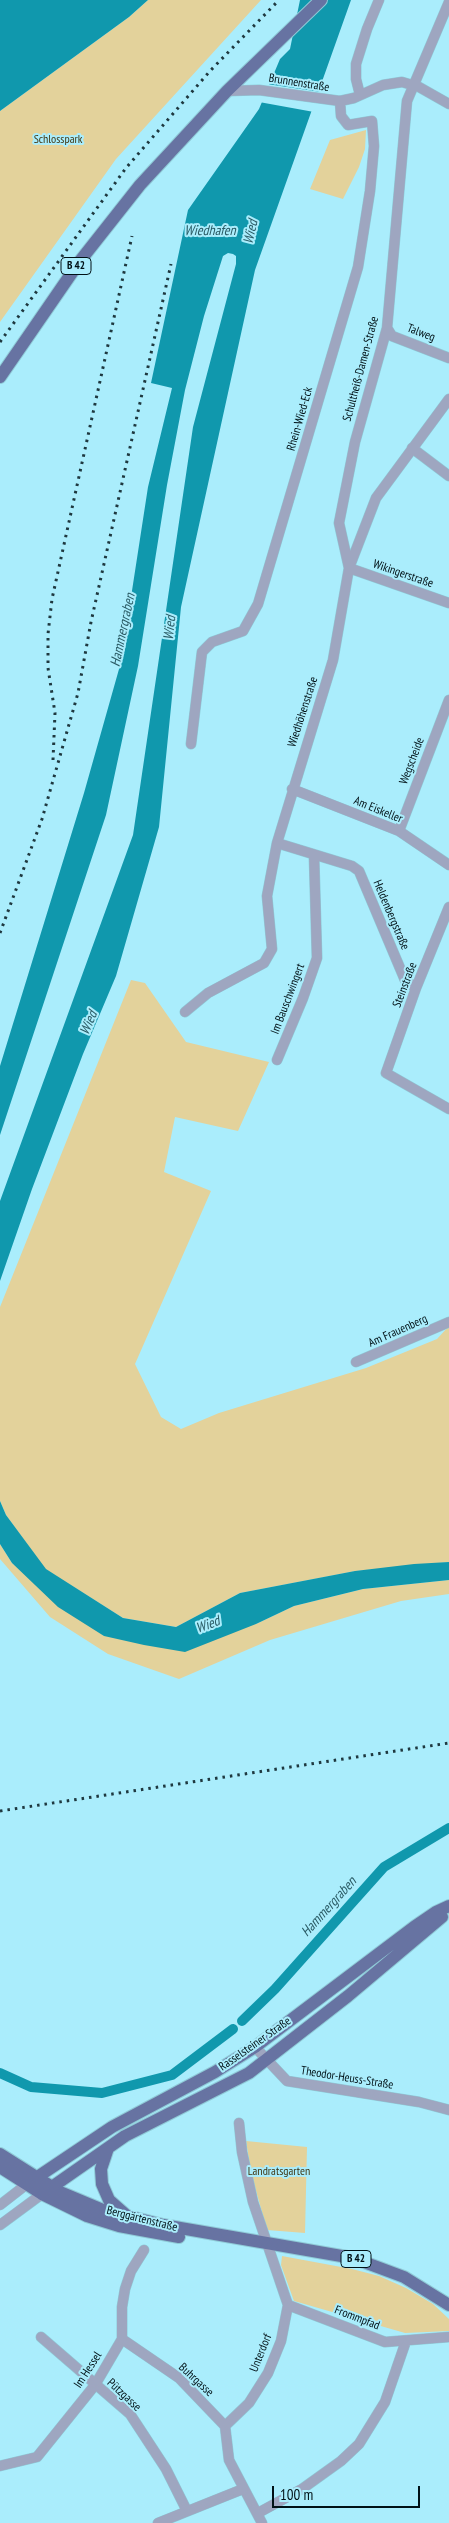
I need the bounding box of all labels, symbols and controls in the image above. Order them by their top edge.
street label: Brunnenstraße [268,71,330,95]
park label: Schlosspark [34,133,82,147]
water label: Wied [240,218,262,246]
water label: Wiedhafen [184,223,236,239]
road number: B 42 [61,258,91,274]
street label: Schultheiß-Damen-Straße [340,315,382,423]
street label: Talweg [405,321,437,345]
street label: Rhein-Wied-Eck [284,385,316,453]
street label: Wikingerstraße [371,557,435,591]
water label: Hammergraben [107,592,139,668]
water label: Wied [160,615,180,641]
street label: Wiedhöhenstraße [285,675,321,749]
street label: Wegscheide [396,736,428,786]
street label: Am Eiskeller [352,794,404,826]
street label: Heldenbergstraße [370,878,412,952]
street label: Steinstraße [390,960,420,1010]
street label: Im Bauschwingert [268,962,308,1036]
water label: Wied [77,1009,101,1037]
street label: Am Frauenberg [366,1312,430,1350]
water label: Wied [194,1613,222,1637]
water label: Hammergraben [298,1874,360,1940]
street label: Rasselsteiner Straße [216,2014,294,2074]
street label: Theodor-Heuss-Straße [300,2064,394,2092]
park label: Landratsgarten [248,2165,310,2179]
street label: Berggärtenstraße [105,2203,179,2235]
road number: B 42 [341,2250,371,2268]
street label: Frommpfad [332,2303,382,2333]
street label: Unterdorf [247,2332,275,2374]
street label: Im Hessel [71,2349,105,2391]
street label: Buhrgasse [176,2360,216,2400]
street label: Pützgasse [104,2376,144,2414]
scale bar [274,2476,422,2508]
text: 100 m [280,2485,313,2504]

